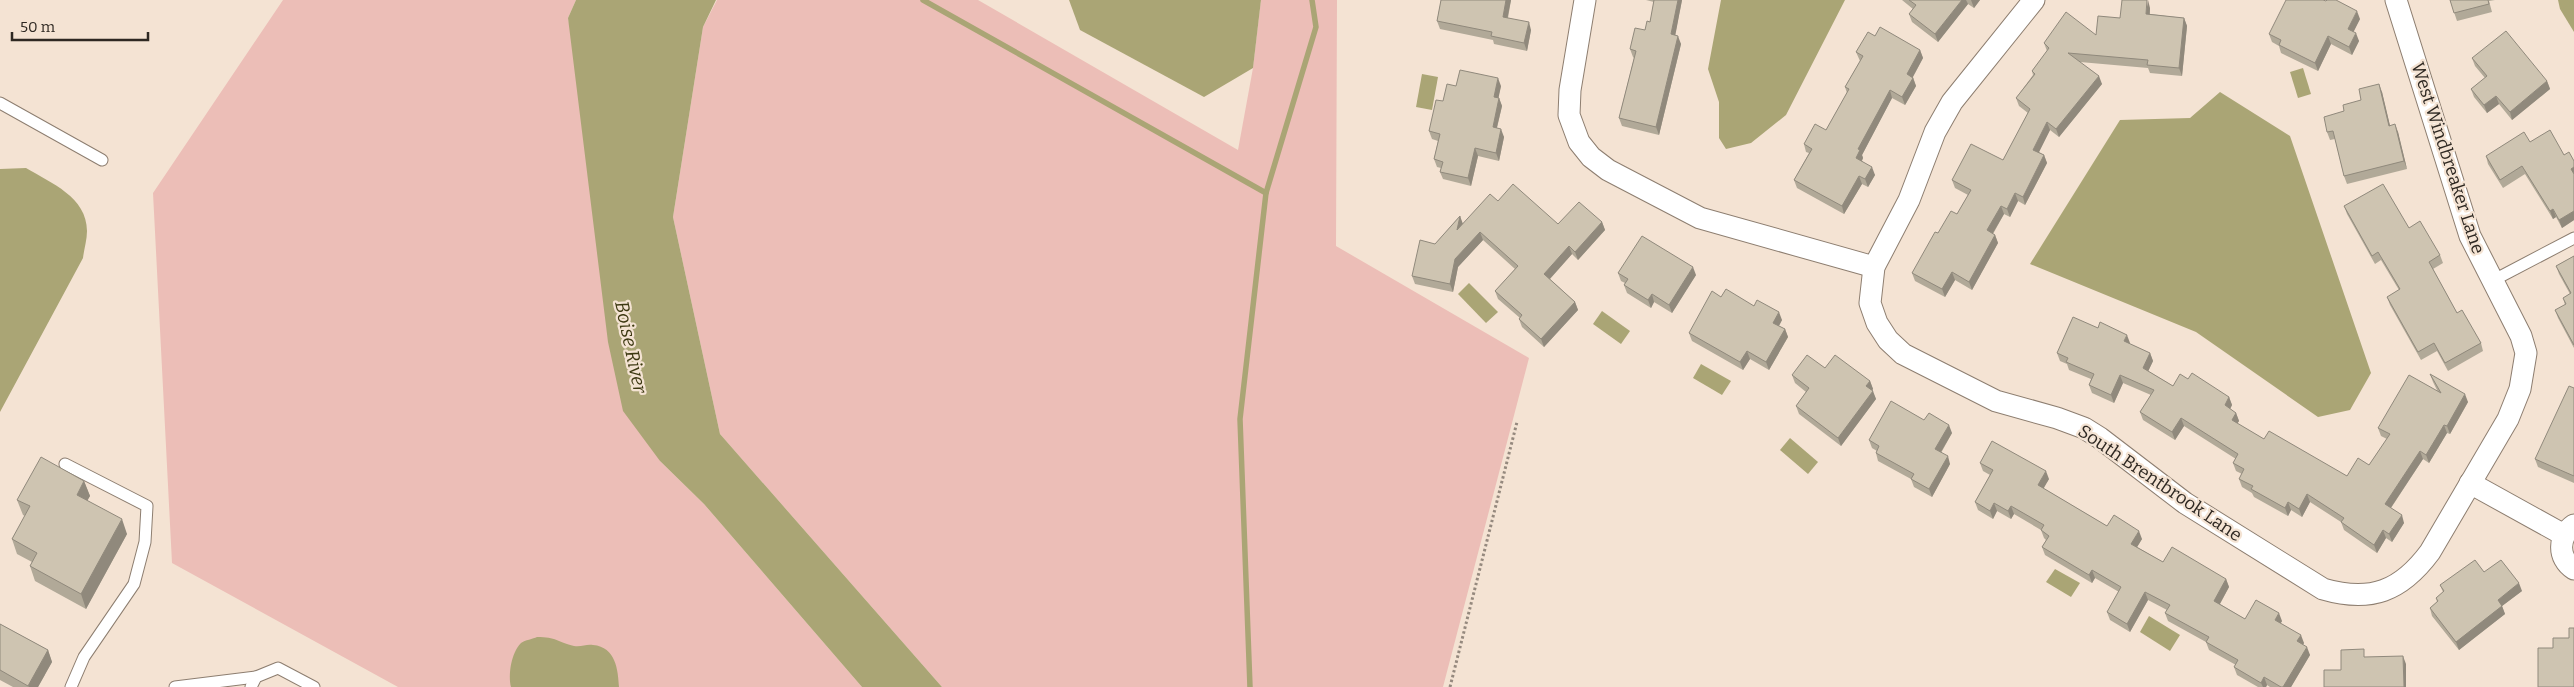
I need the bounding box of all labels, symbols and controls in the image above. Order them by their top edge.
scale bar [12,10,149,42]
text: 50 m [20,18,56,36]
street label: West Windbreaker Lane [2407,59,2489,257]
water label: Boise River [610,299,652,396]
street label: South Brentbrook Lane [2074,420,2246,546]

